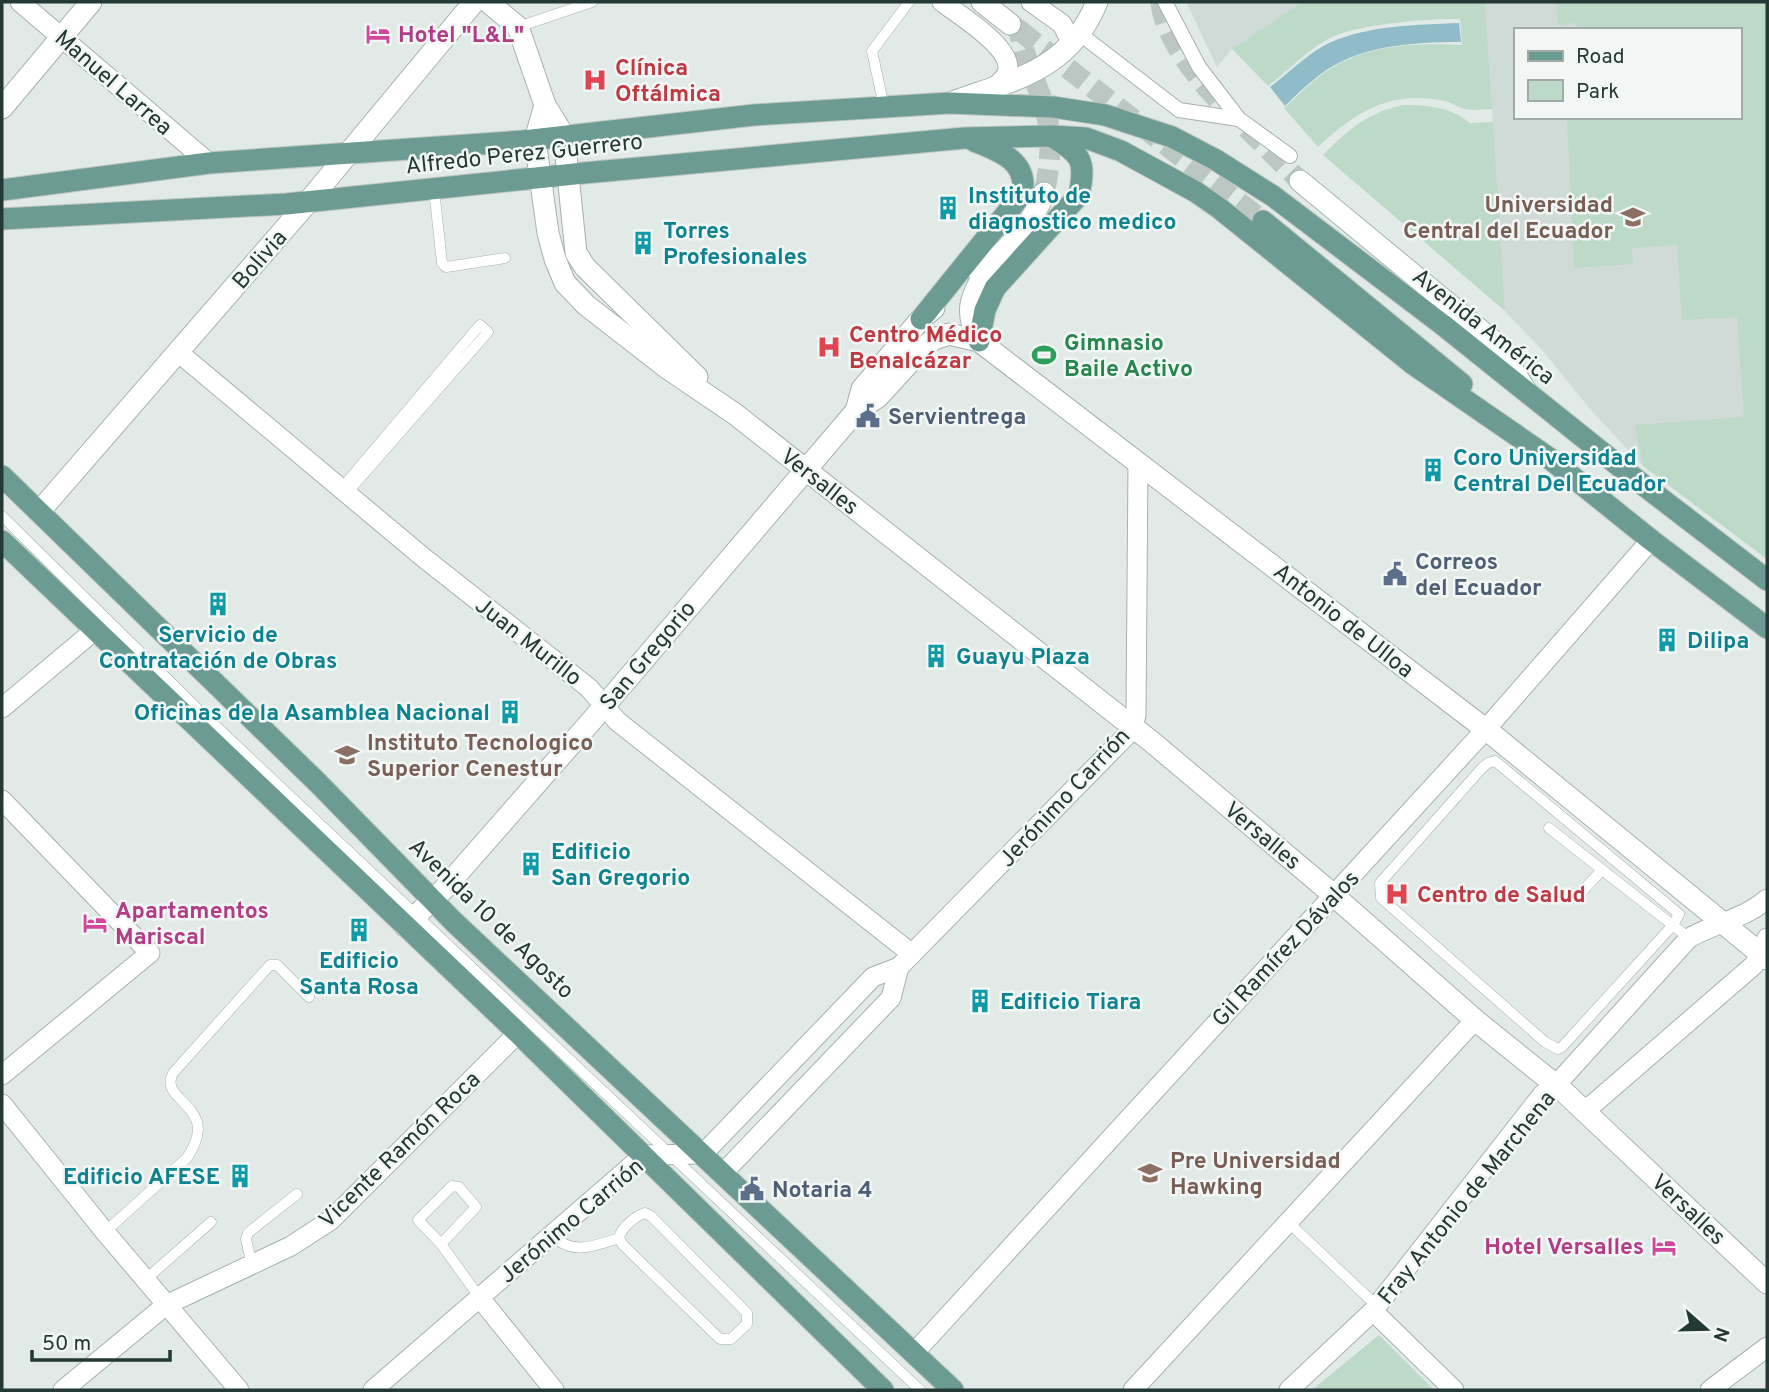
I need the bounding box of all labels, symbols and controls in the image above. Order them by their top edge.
hotel icon: Hotel "L&L" [364,20,392,48]
place label: Hotel "L&L" [398,22,524,51]
street label: Manuel Larrea [48,25,177,143]
legend [1514,28,1741,119]
text: Road [1576,44,1625,71]
place label: Clínica Oftálmica [615,55,721,110]
hospital icon: Clínica Oftálmica [581,66,609,94]
text: Park [1576,79,1619,106]
street label: Alfredo Perez Guerrero [404,129,644,182]
place label: Instituto de diagnostico medico [968,183,1177,238]
place label: Universidad Central del Ecuador [1403,192,1613,247]
building icon: Instituto de diagnostico medico [934,194,962,222]
school or university icon: Universidad Central del Ecuador [1619,203,1647,231]
place label: Torres Profesionales [663,218,808,273]
street label: Bolivia [227,225,295,296]
building icon: Torres Profesionales [629,229,657,257]
street label: Avenida América [1405,263,1560,393]
place label: Centro Médico Benalcázar [849,322,1002,377]
place label: Gimnasio Baile Activo [1064,330,1193,385]
hospital icon: Centro Médico Benalcázar [815,333,843,361]
sports icon: Gimnasio Baile Activo [1030,341,1058,369]
public building icon: Servientrega [854,402,882,430]
place label: Servientrega [888,404,1026,433]
street label: Versalles [773,443,864,523]
place label: Coro Universidad Central Del Ecuador [1453,445,1666,500]
building icon: Coro Universidad Central Del Ecuador [1419,456,1447,484]
place label: Correos del Ecuador [1415,549,1542,604]
street label: Antonio de Ulloa [1266,558,1418,686]
public building icon: Correos del Ecuador [1381,560,1409,588]
building icon: Servicio de Contratación de Obras [204,590,232,618]
street label: Juan Murillo [468,592,587,694]
street label: San Gregorio [595,596,703,717]
place label: Servicio de Contratación de Obras [99,622,337,677]
building icon: Dilipa [1653,626,1681,654]
place label: Dilipa [1687,628,1749,657]
building icon: Guayu Plaza [922,642,950,670]
place label: Guayu Plaza [956,644,1090,673]
building icon: Oficinas de la Asamblea Nacional [496,698,524,726]
place label: Oficinas de la Asamblea Nacional [134,700,490,729]
street label: Jerónimo Carrión [994,723,1138,874]
place label: Instituto Tecnologico Superior Cenestur [367,730,593,785]
school or university icon: Instituto Tecnologico Superior Cenestur [333,741,361,769]
street label: Versalles [1217,796,1306,878]
street label: Avenida 10 de Agosto [401,833,579,1006]
place label: Edificio San Gregorio [551,839,690,894]
building icon: Edificio San Gregorio [517,850,545,878]
street label: Gil Ramírez Dávalos [1207,865,1367,1034]
hospital icon: Centro de Salud [1383,880,1411,908]
place label: Centro de Salud [1417,882,1586,911]
place label: Apartamentos Mariscal [115,898,269,953]
hotel icon: Apartamentos Mariscal [81,909,109,937]
building icon: Edificio Santa Rosa [345,916,373,944]
place label: Edificio Santa Rosa [299,948,419,1003]
building icon: Edificio Tiara [966,987,994,1015]
place label: Edificio Tiara [1000,989,1141,1018]
street label: Vicente Ramón Roca [314,1066,488,1235]
street label: Fray Antonio de Marchena [1373,1086,1563,1311]
place label: Pre Universidad Hawking [1170,1148,1341,1203]
street label: Jerónimo Carrión [494,1153,651,1291]
school or university icon: Pre Universidad Hawking [1136,1159,1164,1187]
building icon: Edificio AFESE [226,1162,254,1190]
place label: Edificio AFESE [63,1164,220,1193]
street label: Versalles [1644,1169,1731,1253]
public building icon: Notaria 4 [738,1175,766,1203]
place label: Notaria 4 [772,1177,873,1206]
hotel icon: Hotel Versalles [1650,1232,1678,1260]
place label: Hotel Versalles [1484,1234,1644,1263]
north arrow [1671,1294,1741,1364]
scale bar [32,1318,170,1362]
text: N [1706,1324,1734,1345]
text: 50 m [42,1331,91,1358]

